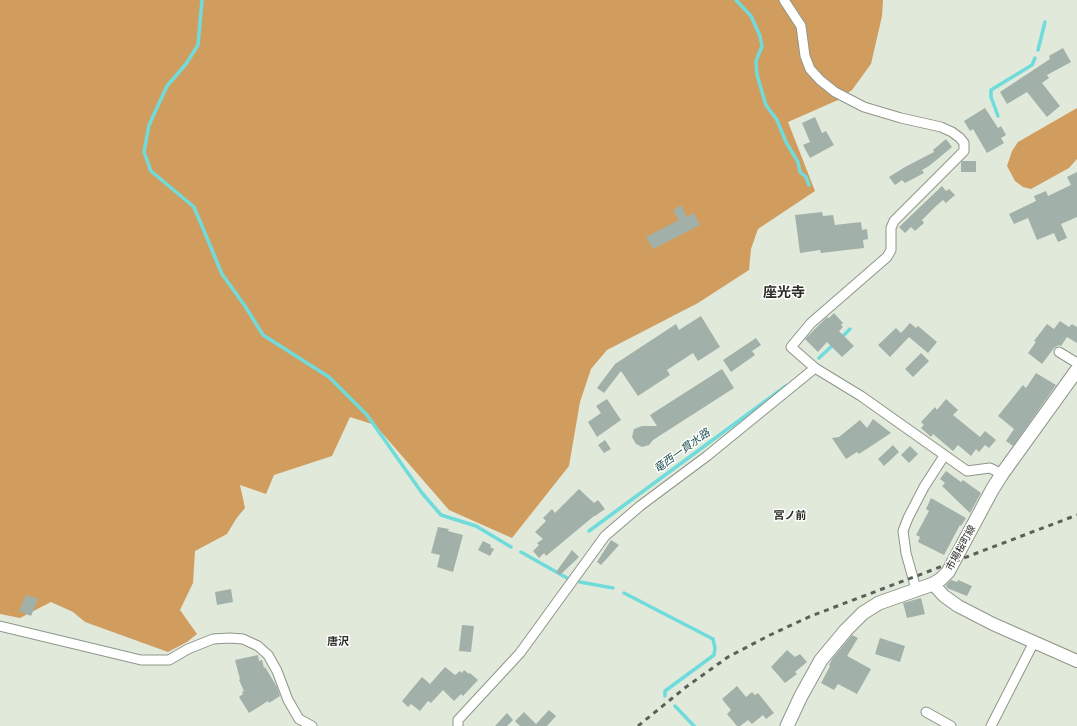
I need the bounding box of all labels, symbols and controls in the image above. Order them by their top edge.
district label: 座光寺 [763,285,805,301]
water label: 竜西一貫水路 [651,426,713,476]
district label: 宮ノ前 [774,509,806,523]
street label: 市場桜町線 [944,523,978,573]
district label: 唐沢 [327,635,349,649]

